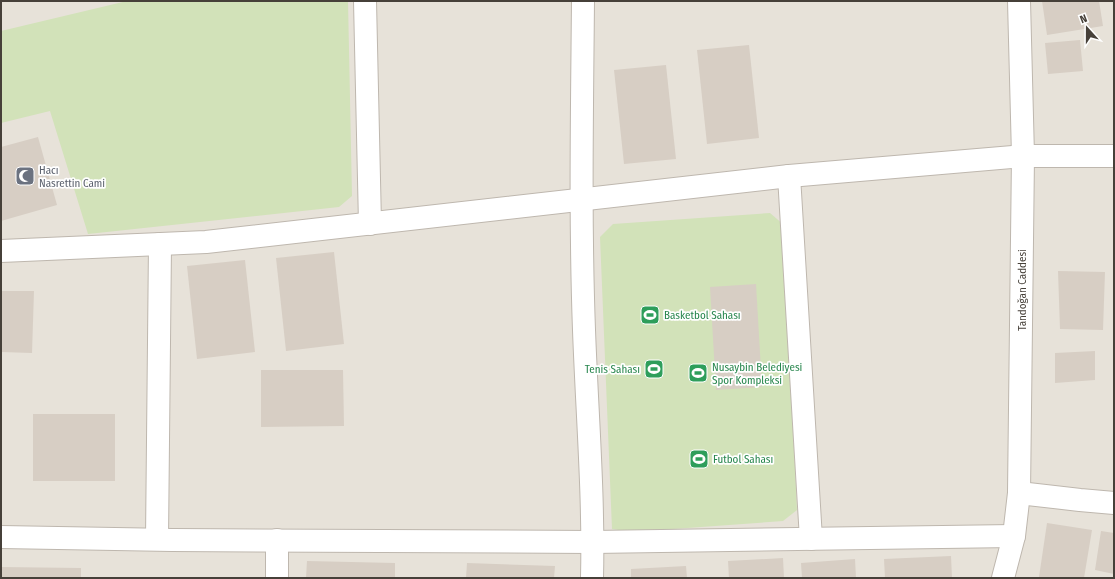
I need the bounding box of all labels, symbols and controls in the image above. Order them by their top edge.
north arrow [1067,8,1107,48]
text: N [1078,12,1089,26]
place label: Hacı Nasrettin Cami [39,164,105,190]
mosque icon: Hacı Nasrettin Cami [14,165,36,187]
street label: Tandoğan Caddesi [1016,249,1029,331]
sports icon: Basketbol Sahası [639,304,661,326]
place label: Basketbol Sahası [664,309,741,322]
sports icon: Tenis Sahası [643,358,665,380]
place label: Nusaybin Belediyesi Spor Kompleksi [712,361,803,387]
sports icon: Nusaybin Belediyesi Spor Kompleksi [687,362,709,384]
place label: Tenis Sahası [585,363,640,376]
sports icon: Futbol Sahası [688,448,710,470]
place label: Futbol Sahası [713,453,773,466]

